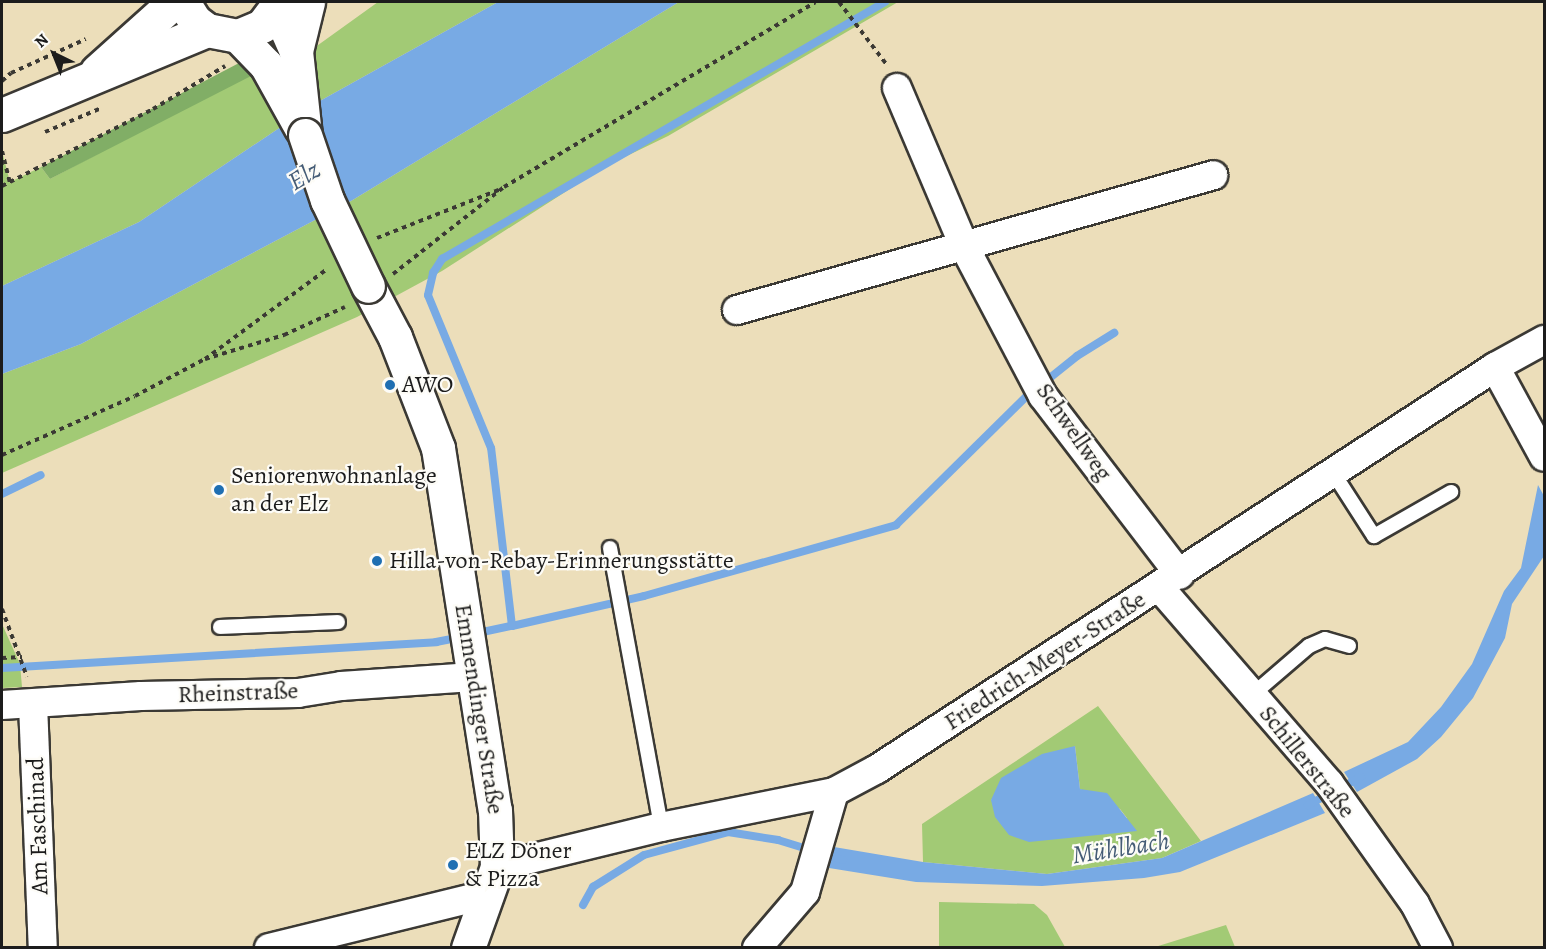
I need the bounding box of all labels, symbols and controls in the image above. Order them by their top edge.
north arrow [24,24,84,84]
text: N [30,29,53,53]
water label: Elz [282,154,326,198]
place label: AWO [402,371,453,399]
marker: AWO [383,378,397,392]
street label: Schwellweg [1030,378,1118,486]
place label: Seniorenwohnanlage an der Elz [231,462,437,518]
marker: Seniorenwohnanlage an der Elz [212,483,226,497]
place label: Hilla-von-Rebay-Erinnerungsstätte [389,547,734,575]
marker: Hilla-von-Rebay-Erinnerungsstätte [370,554,384,568]
street label: Friedrich-Meyer-Straße [939,585,1151,737]
street label: Emmendinger Straße [448,602,510,816]
street label: Rheinstraße [177,677,299,709]
street label: Schillerstraße [1253,700,1361,824]
street label: Am Faschinad [21,757,55,895]
water label: Mühlbach [1070,825,1172,871]
place label: ELZ Döner & Pizza [465,837,572,893]
marker: ELZ Döner & Pizza [446,858,460,872]

